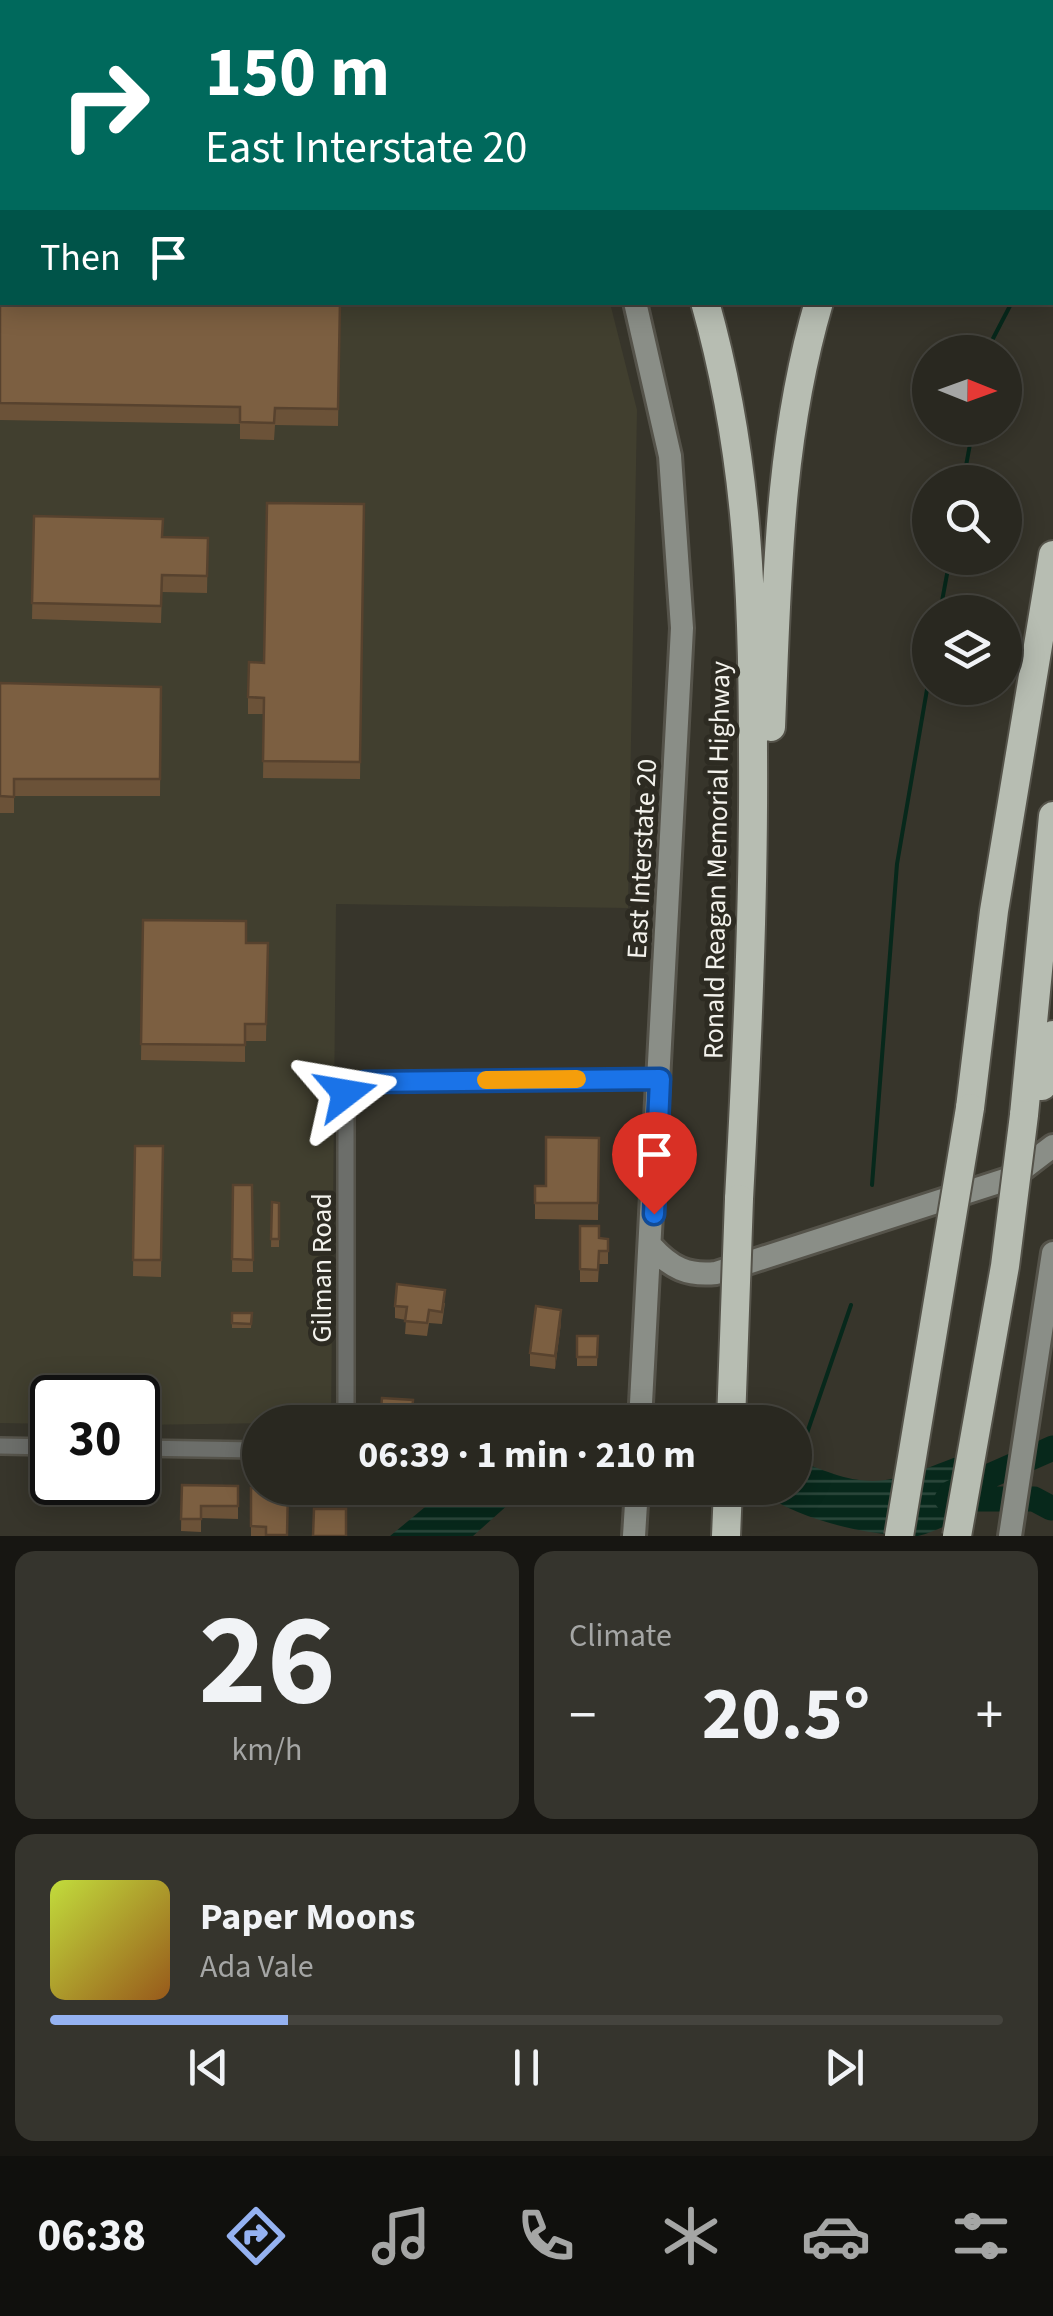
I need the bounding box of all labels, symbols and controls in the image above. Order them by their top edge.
text: 150 m [205,23,390,123]
icon: right [40,40,170,170]
text: East Interstate 20 [205,116,527,180]
icon: arrive [141,230,196,285]
text: Then [40,231,121,285]
north arrow [912,335,1022,445]
map controls [912,335,1022,705]
button: search [912,465,1022,575]
button: layers [912,595,1022,705]
street label: Ronald Reagan Memorial Highway [694,661,740,1059]
street label: East Interstate 20 [617,758,667,960]
position arrow [294,1041,398,1145]
pin [612,1112,697,1215]
icon: arrive [627,1127,682,1182]
street label: Gilman Road [302,1193,342,1343]
speed limit sign: 30 [30,1375,160,1505]
text: 06:39 · 1 min · 210 m [358,1428,696,1482]
text: 26 [198,1569,336,1754]
text: Climate [569,1613,672,1659]
text: 20.5° [702,1661,870,1768]
text: − [569,1677,596,1755]
text: + [976,1677,1003,1755]
text: km/h [232,1727,302,1773]
text: Paper Moons [200,1890,415,1944]
text: Ada Vale [200,1944,314,1990]
icon: previous [181,2040,236,2095]
icon: pause [499,2040,554,2095]
icon: next [817,2040,872,2095]
icon: directions [221,2201,291,2271]
icon: music [366,2201,436,2271]
icon: phone [511,2201,581,2271]
icon: climate [656,2201,726,2271]
icon: car [801,2201,871,2271]
icon: filters [946,2201,1016,2271]
text: 06:38 [37,2204,146,2268]

